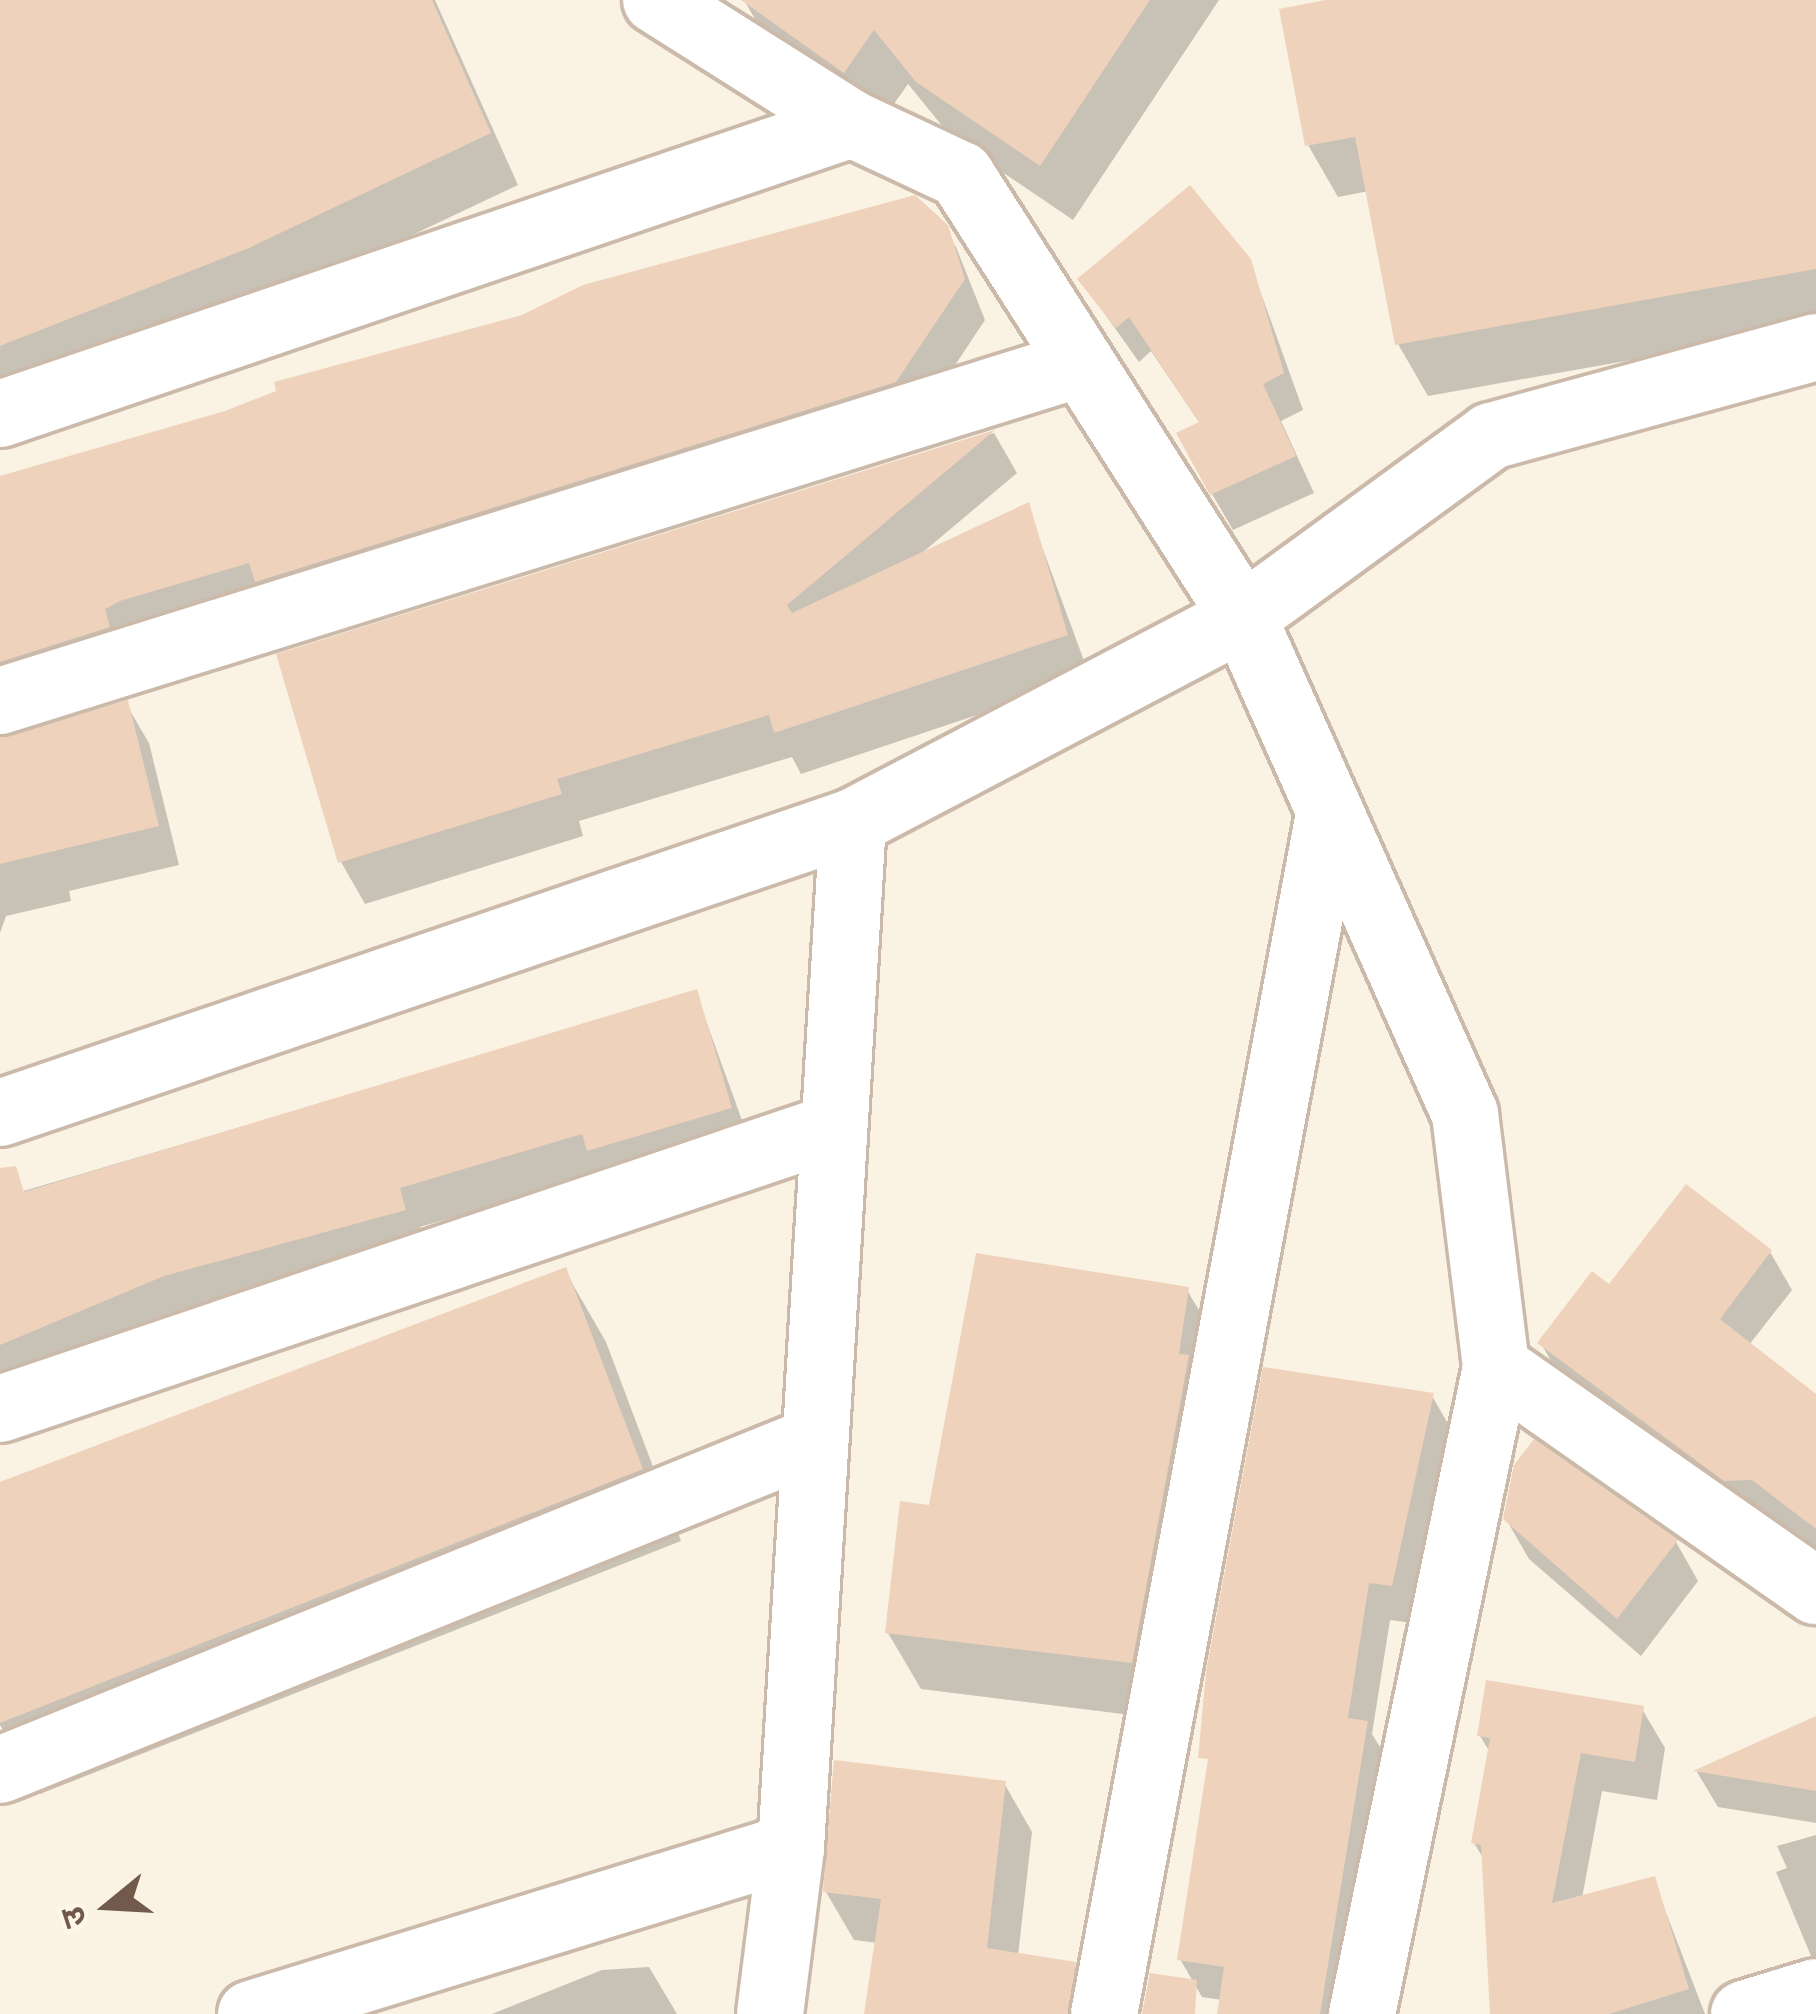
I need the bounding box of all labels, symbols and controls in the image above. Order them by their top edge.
north arrow [48,1846,168,1966]
text: उ [51,1901,97,1933]

